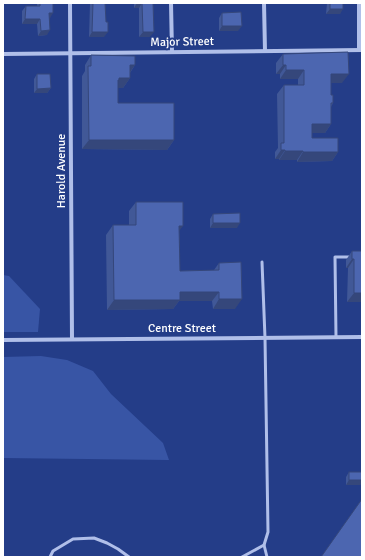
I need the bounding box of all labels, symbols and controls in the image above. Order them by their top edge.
street label: Major Street [150,34,214,50]
street label: Harold Avenue [54,134,69,208]
street label: Centre Street [148,321,216,336]

